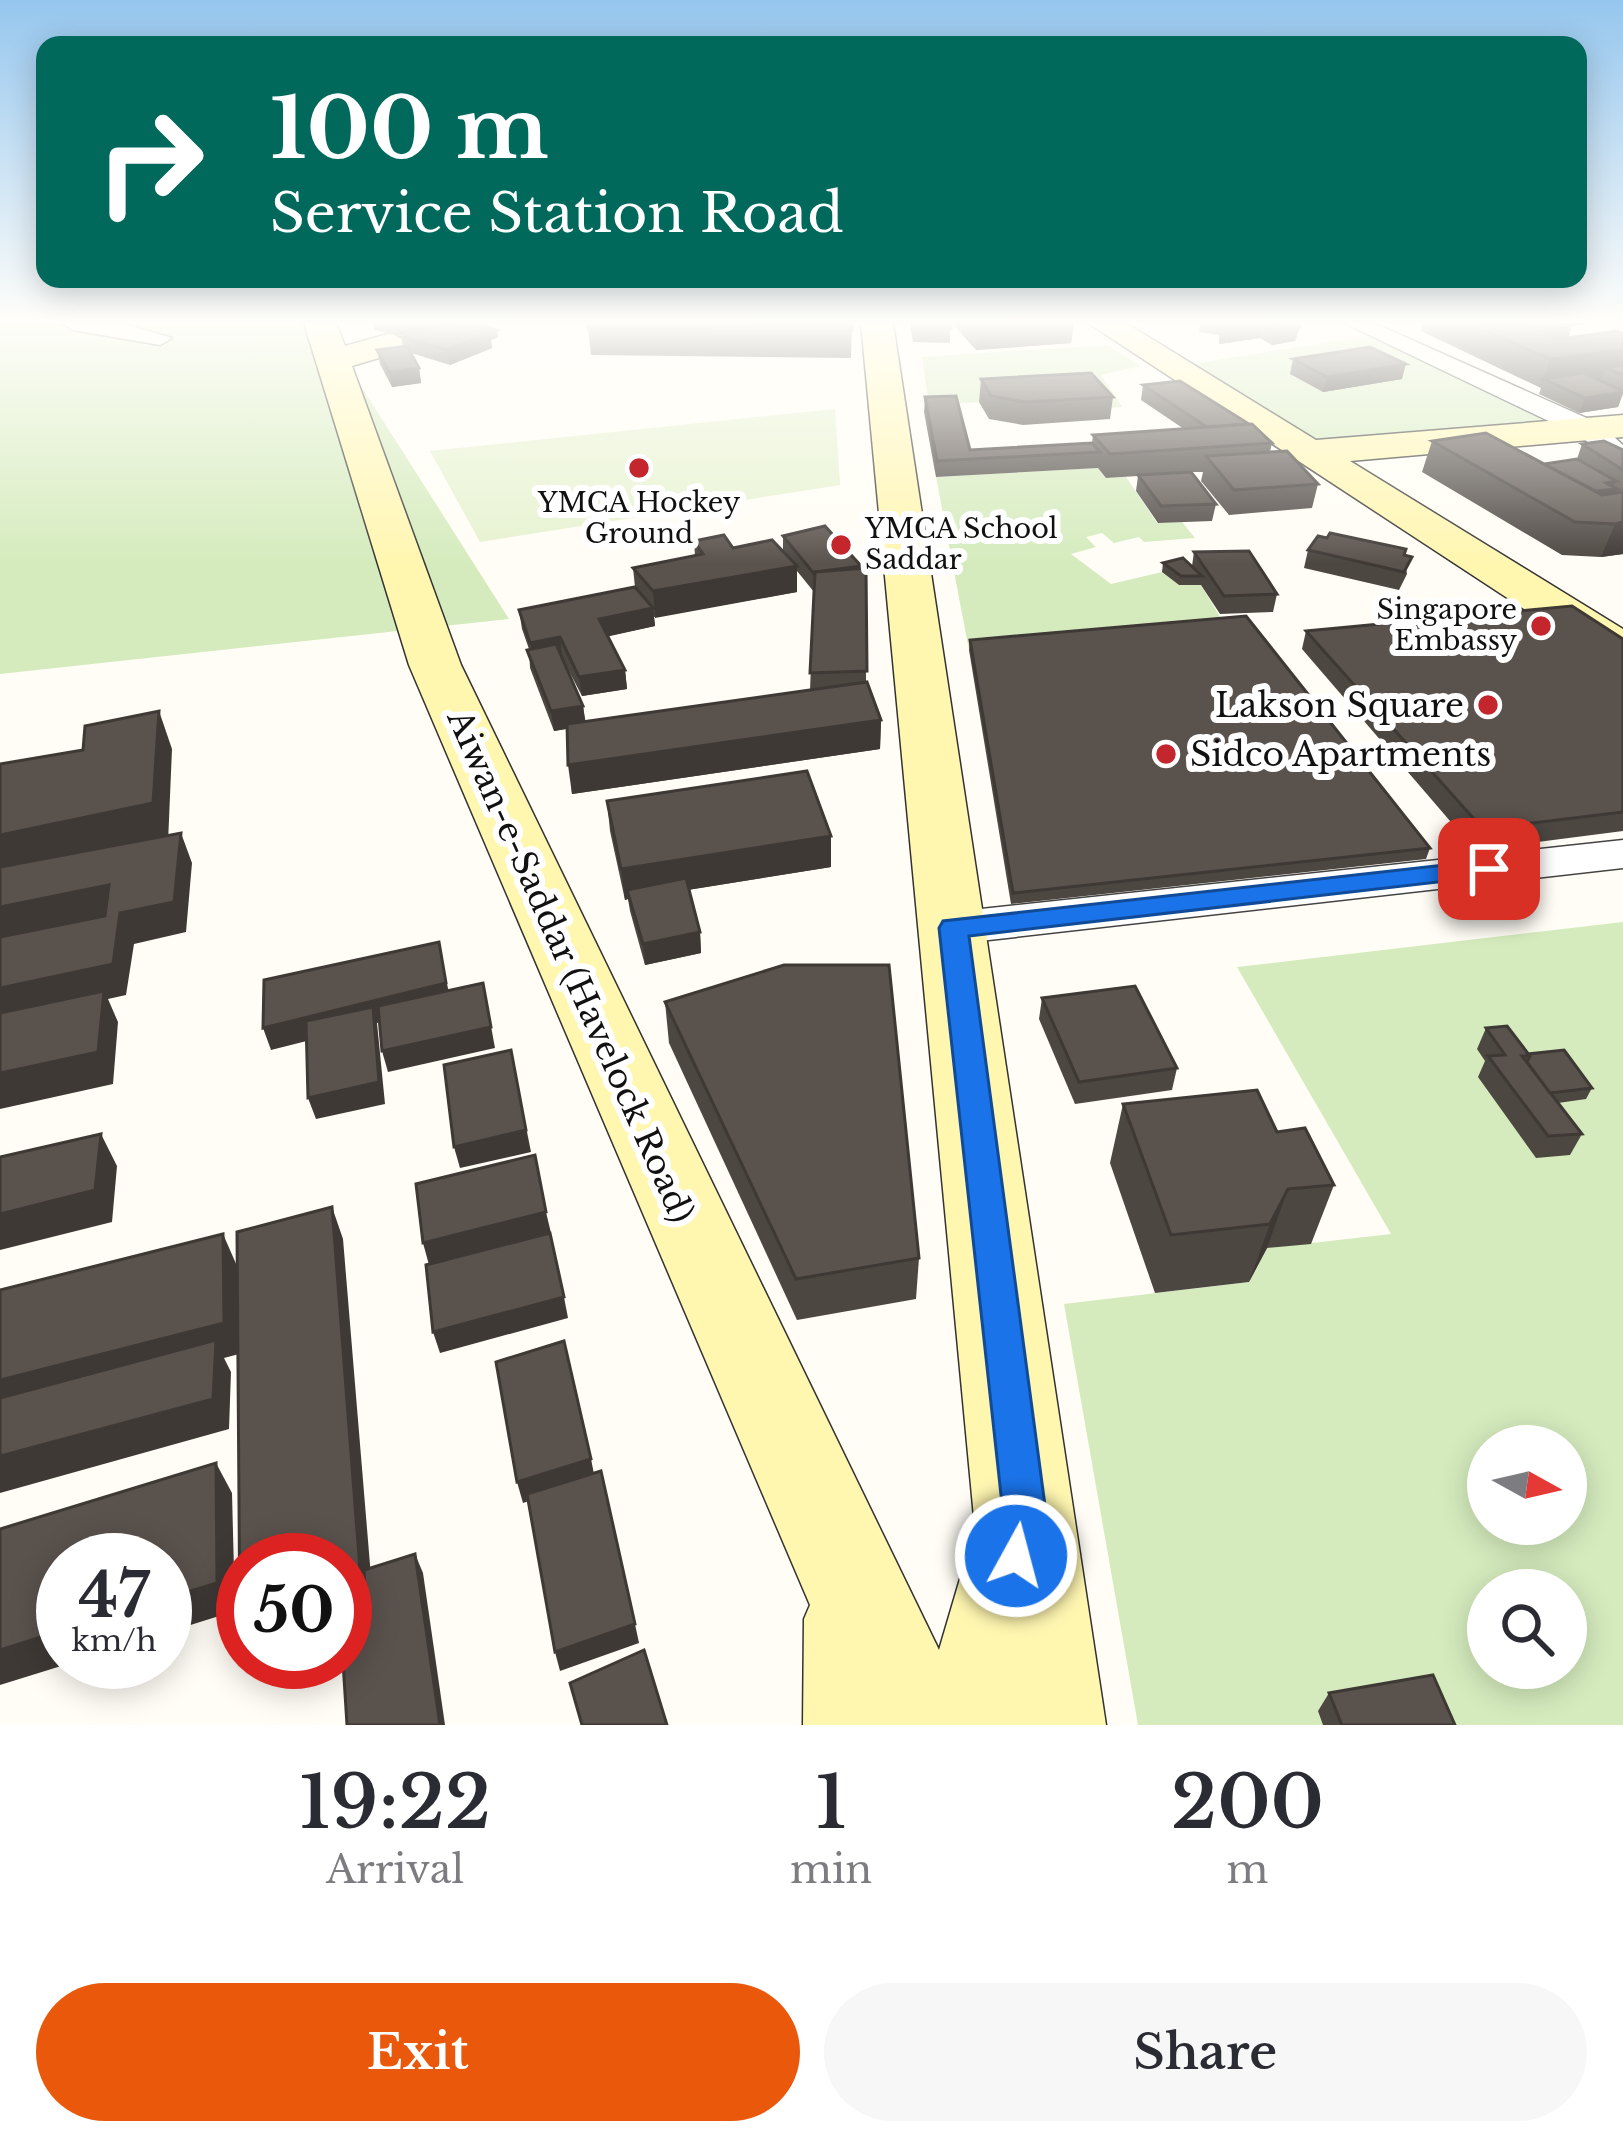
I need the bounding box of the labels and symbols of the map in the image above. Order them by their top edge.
marker: YMCA Hockey Ground [626,455,652,481]
place label: YMCA Hockey Ground [537,486,740,550]
place label: YMCA School Saddar [864,512,1058,576]
marker: YMCA School Saddar [828,532,854,558]
place label: Singapore Embassy [1377,593,1517,657]
marker: Singapore Embassy [1528,613,1554,639]
place label: Lakson Square [1215,685,1464,726]
marker: Lakson Square [1475,692,1501,718]
street label: Aiwan-e-Saddar (Havelock Road) [438,702,703,1229]
place label: Sidco Apartments [1190,734,1491,775]
marker: Sidco Apartments [1153,741,1179,767]
pin [1438,818,1540,920]
north arrow [1467,1425,1587,1545]
position arrow [953,1493,1079,1619]
speed limit sign: 50 [216,1533,372,1689]

